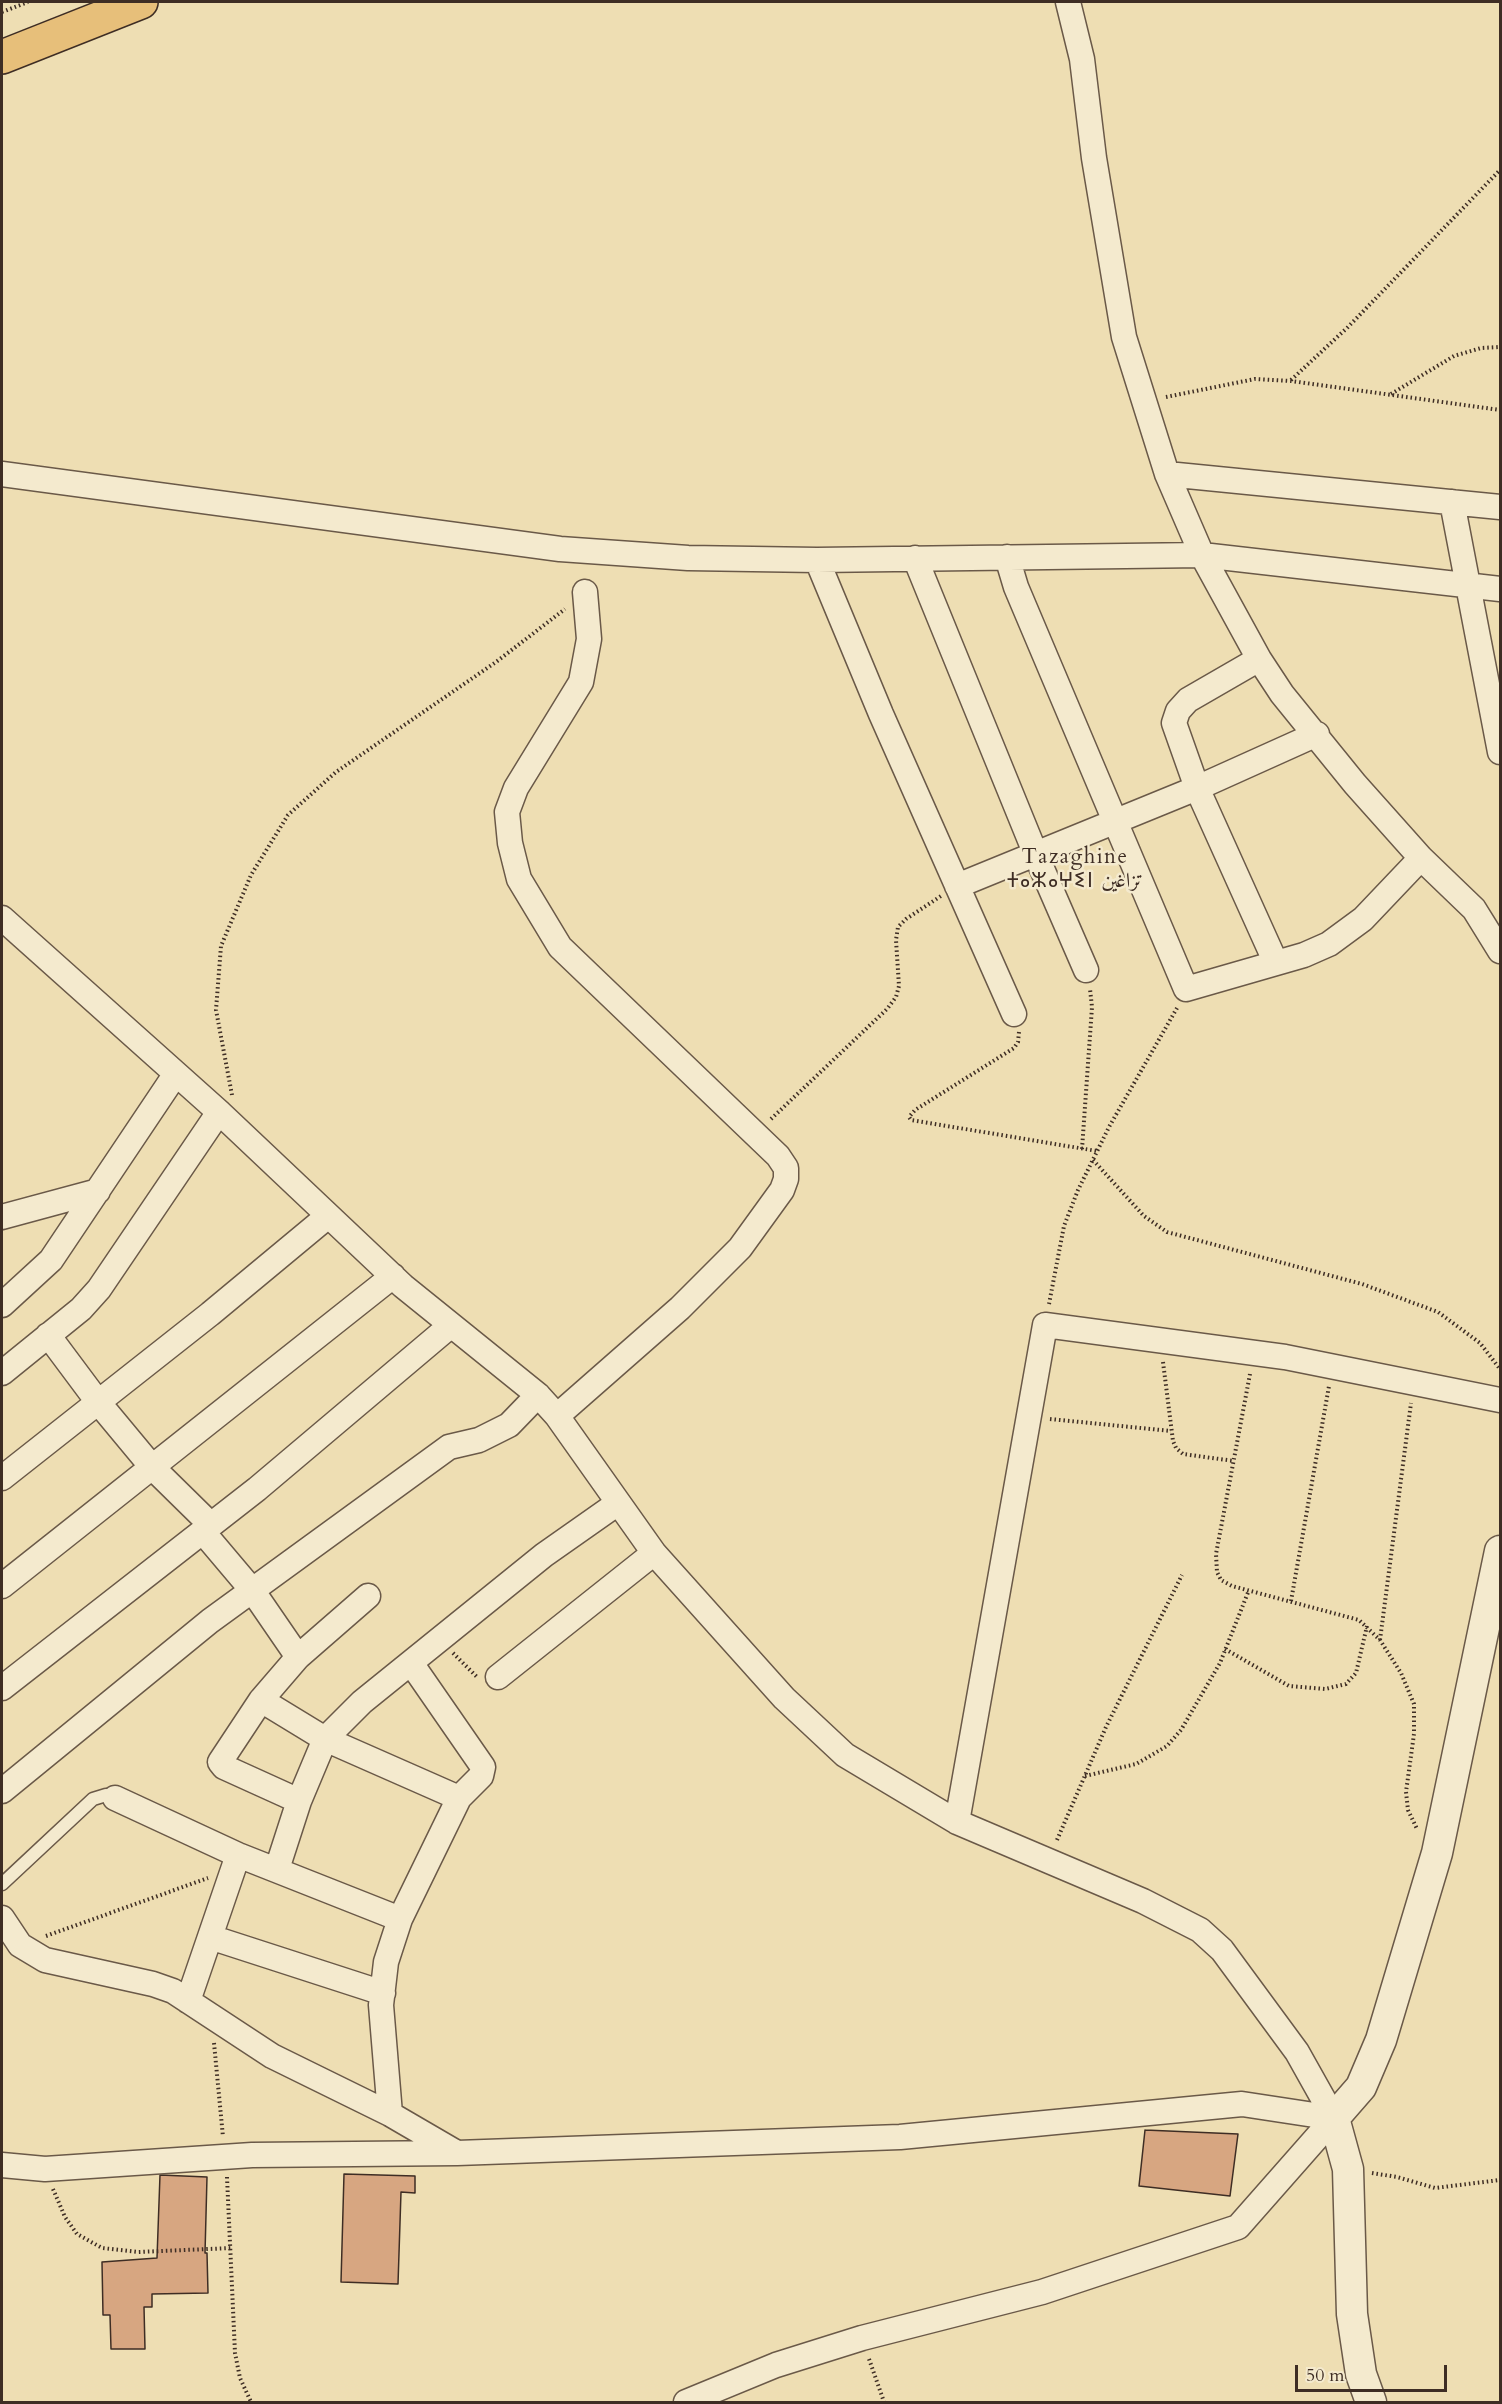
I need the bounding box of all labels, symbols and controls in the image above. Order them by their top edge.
district label: Tazaghine ⵜⴰⵣⴰⵖⵉⵏ تزاغين [1013,845,1137,895]
scale bar [1298,2353,1450,2391]
text: 50 m [1306,2363,1345,2388]

